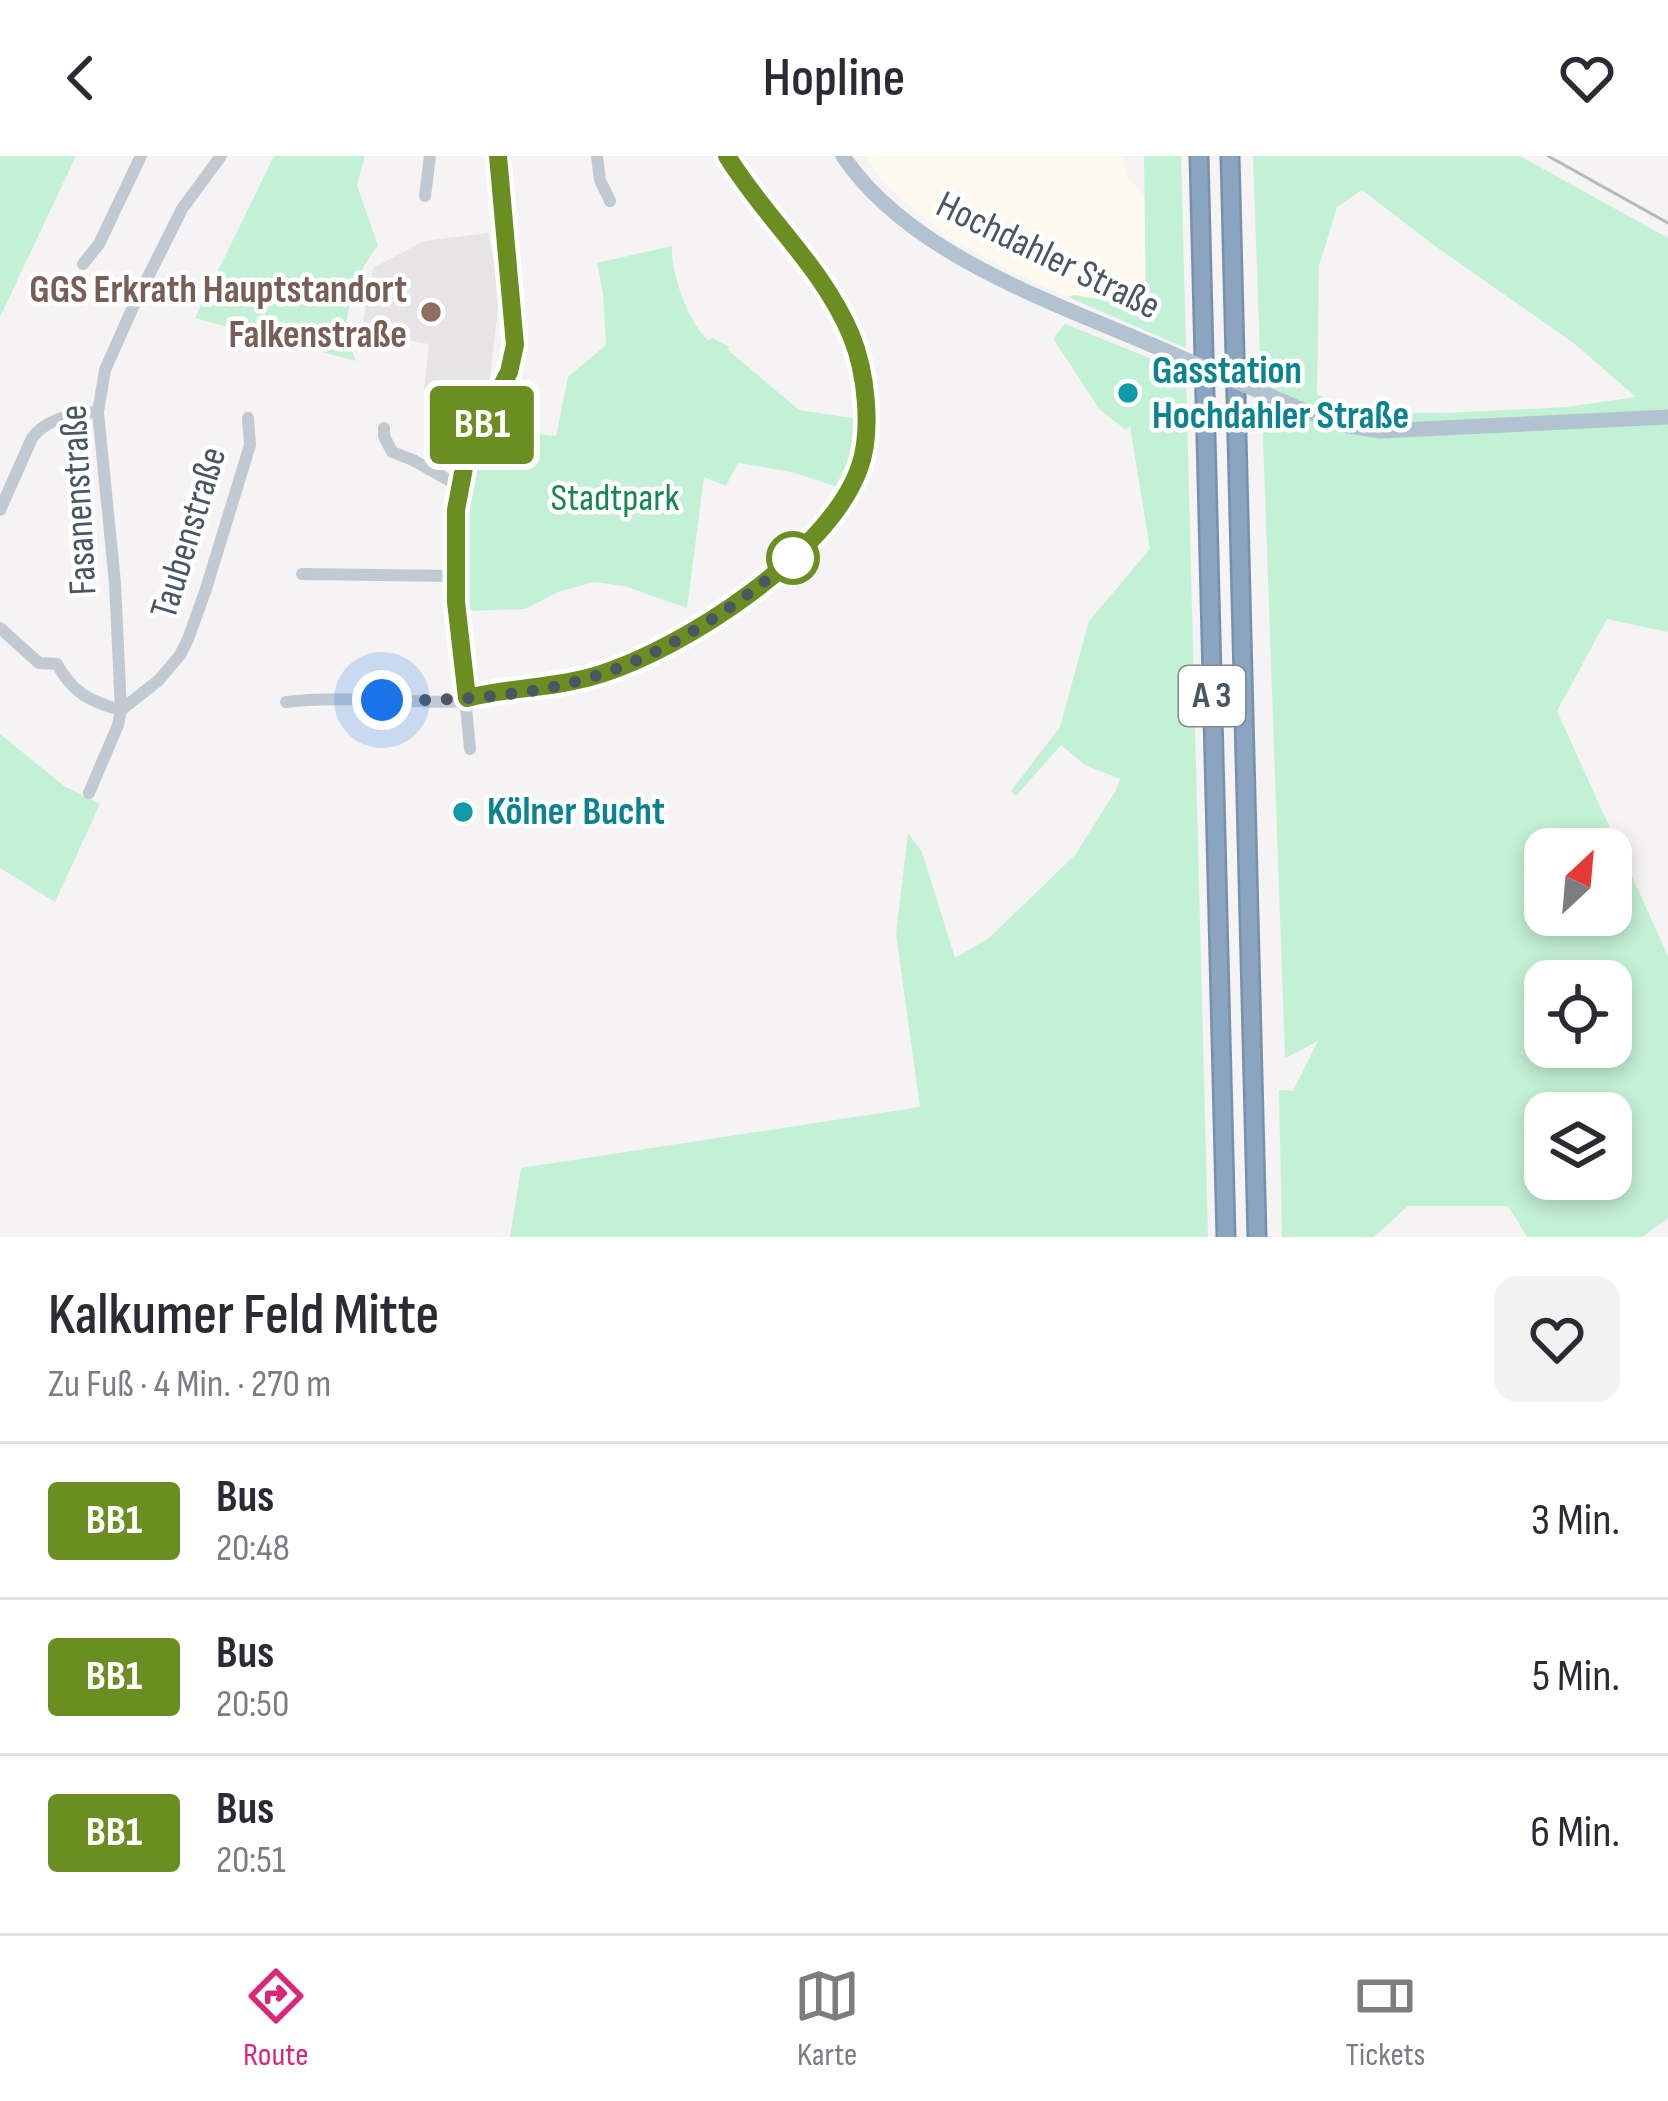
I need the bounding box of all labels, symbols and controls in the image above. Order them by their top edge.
icon: back [48,45,114,111]
icon: heart [1554,45,1620,111]
text: Hopline [763,46,905,111]
street label: Hochdahler Straße [929,182,1167,330]
place label: GGS Erkrath Hauptstandort Falkenstraße [29,267,407,359]
marker: GGS Erkrath Hauptstandort Falkenstraße [418,299,444,325]
place label: Gasstation Hochdahler Straße [1152,348,1409,440]
marker: Gasstation Hochdahler Straße [1115,380,1141,406]
line badge: BB1 [413,386,551,464]
text: BB1 [454,399,510,450]
street label: Fasanenstraße [51,404,107,596]
street label: Taubenstraße [141,442,237,624]
park label: Stadtpark [551,475,679,522]
unlabelled marker [768,533,818,583]
road number: A 3 [1179,666,1245,726]
your location [352,670,412,730]
place label: Kölner Bucht [487,789,665,836]
marker: Kölner Bucht [450,799,476,825]
north arrow [1524,828,1632,936]
map controls [1524,828,1632,1200]
button: locate [1524,960,1632,1068]
button: layers [1524,1092,1632,1200]
button: heart [1494,1276,1620,1402]
text: Kalkumer Feld Mitte [48,1282,439,1350]
text: Zu Fuß · 4 Min. · 270 m [48,1361,331,1408]
text: Bus [216,1470,274,1525]
text: 3 Min. [1531,1493,1620,1548]
text: BB1 [86,1495,142,1546]
text: 20:48 [216,1525,290,1572]
text: Bus [216,1626,274,1681]
text: 5 Min. [1532,1649,1620,1704]
text: BB1 [86,1651,142,1702]
text: 20:50 [216,1681,289,1728]
text: Bus [216,1782,274,1837]
text: 6 Min. [1530,1805,1620,1860]
text: BB1 [86,1807,142,1858]
text: 20:51 [216,1837,286,1884]
tab: Route [243,1963,309,2075]
tab: Karte [794,1963,860,2075]
tab: Tickets [1346,1963,1425,2075]

